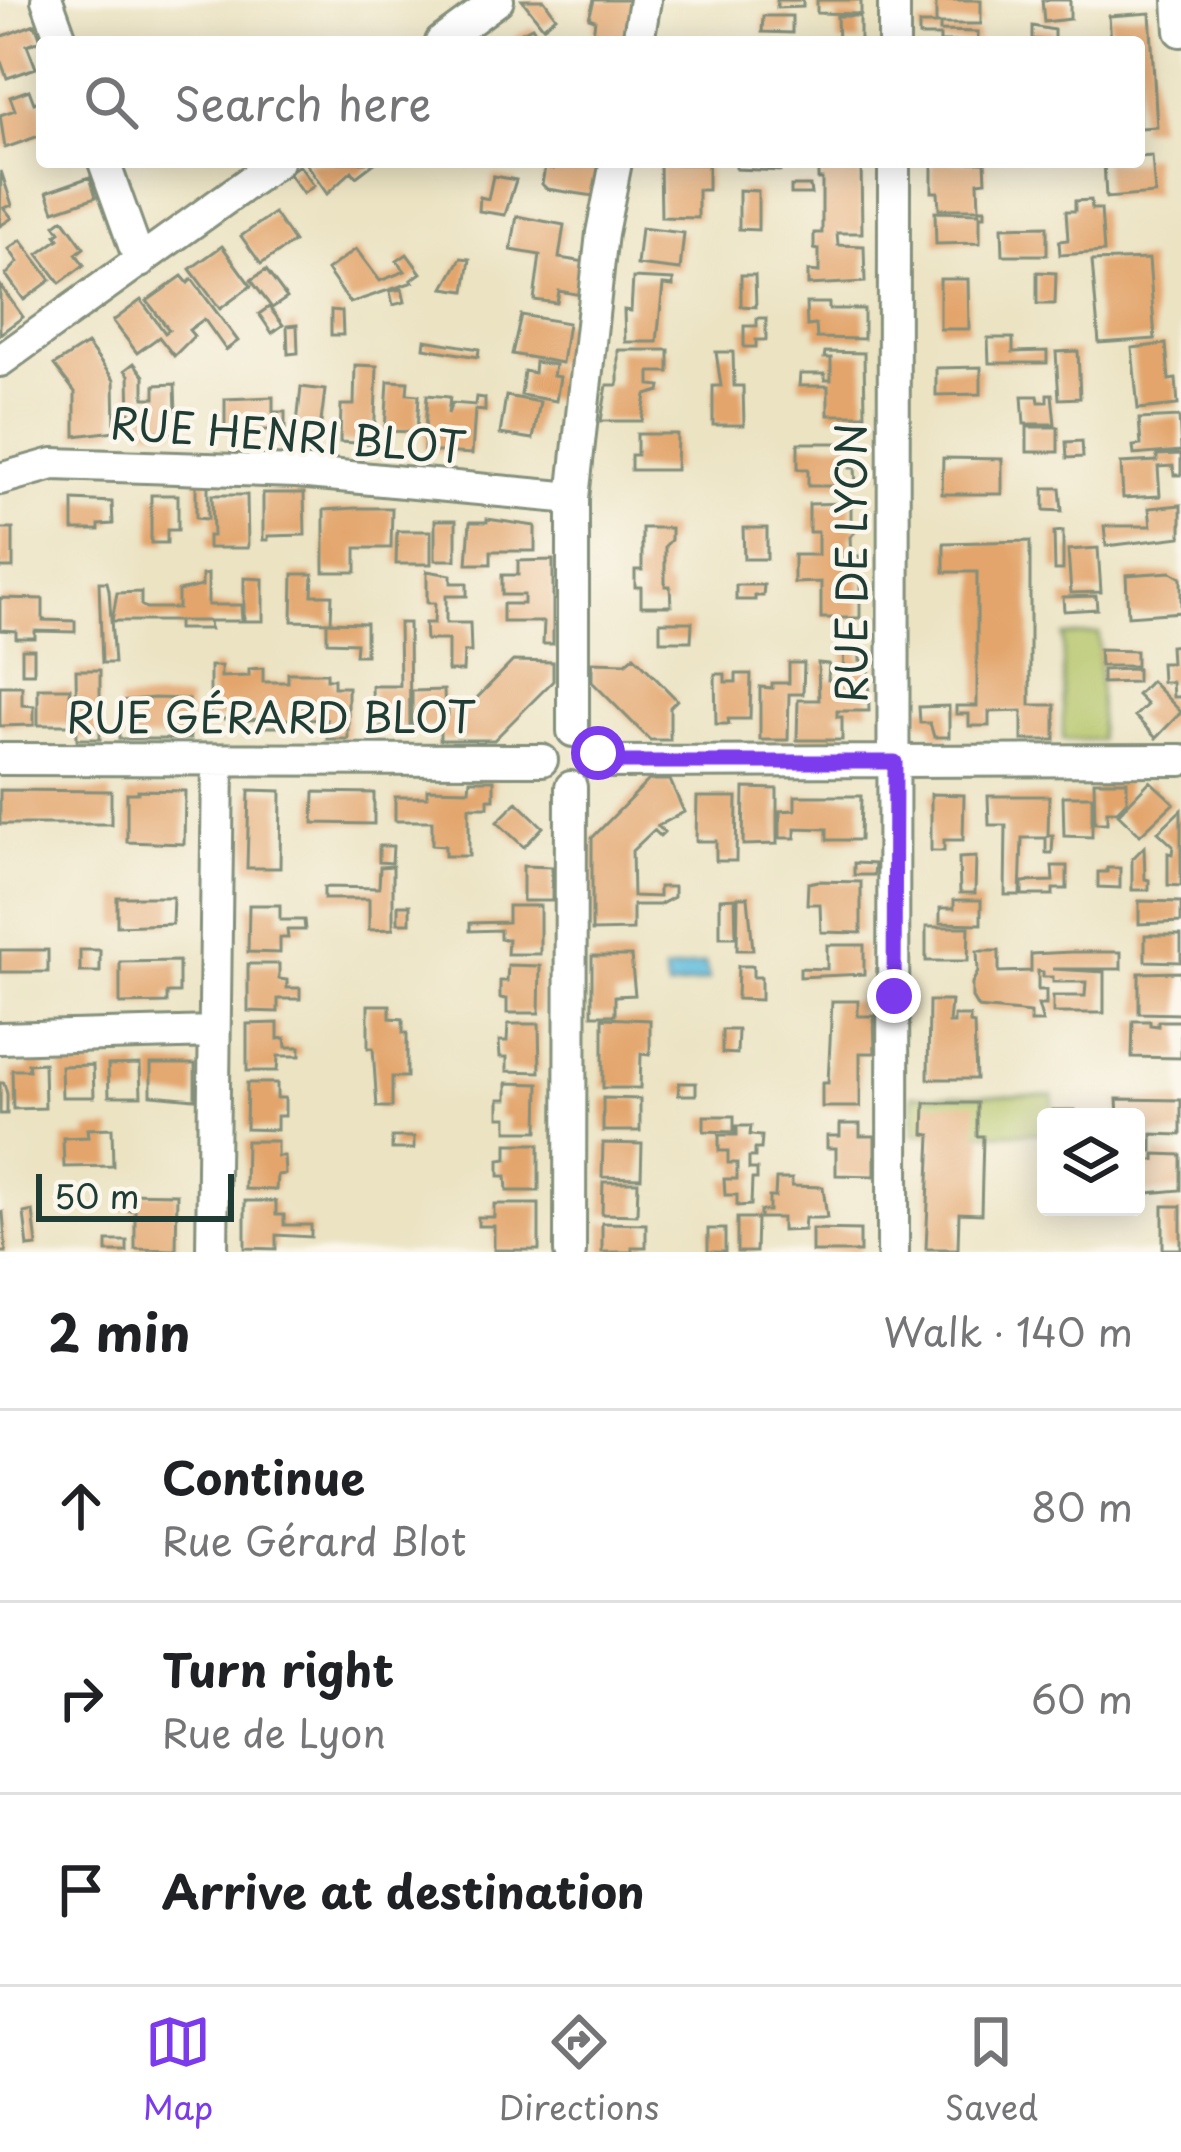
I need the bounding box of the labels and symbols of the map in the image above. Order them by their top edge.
street label: RUE HENRI BLOT [108,390,468,477]
street label: RUE DE LYON [818,423,881,703]
street label: RUE GÉRARD BLOT [66,684,476,747]
route start [571,726,625,780]
route end [867,969,921,1023]
scale bar [36,1168,234,1221]

